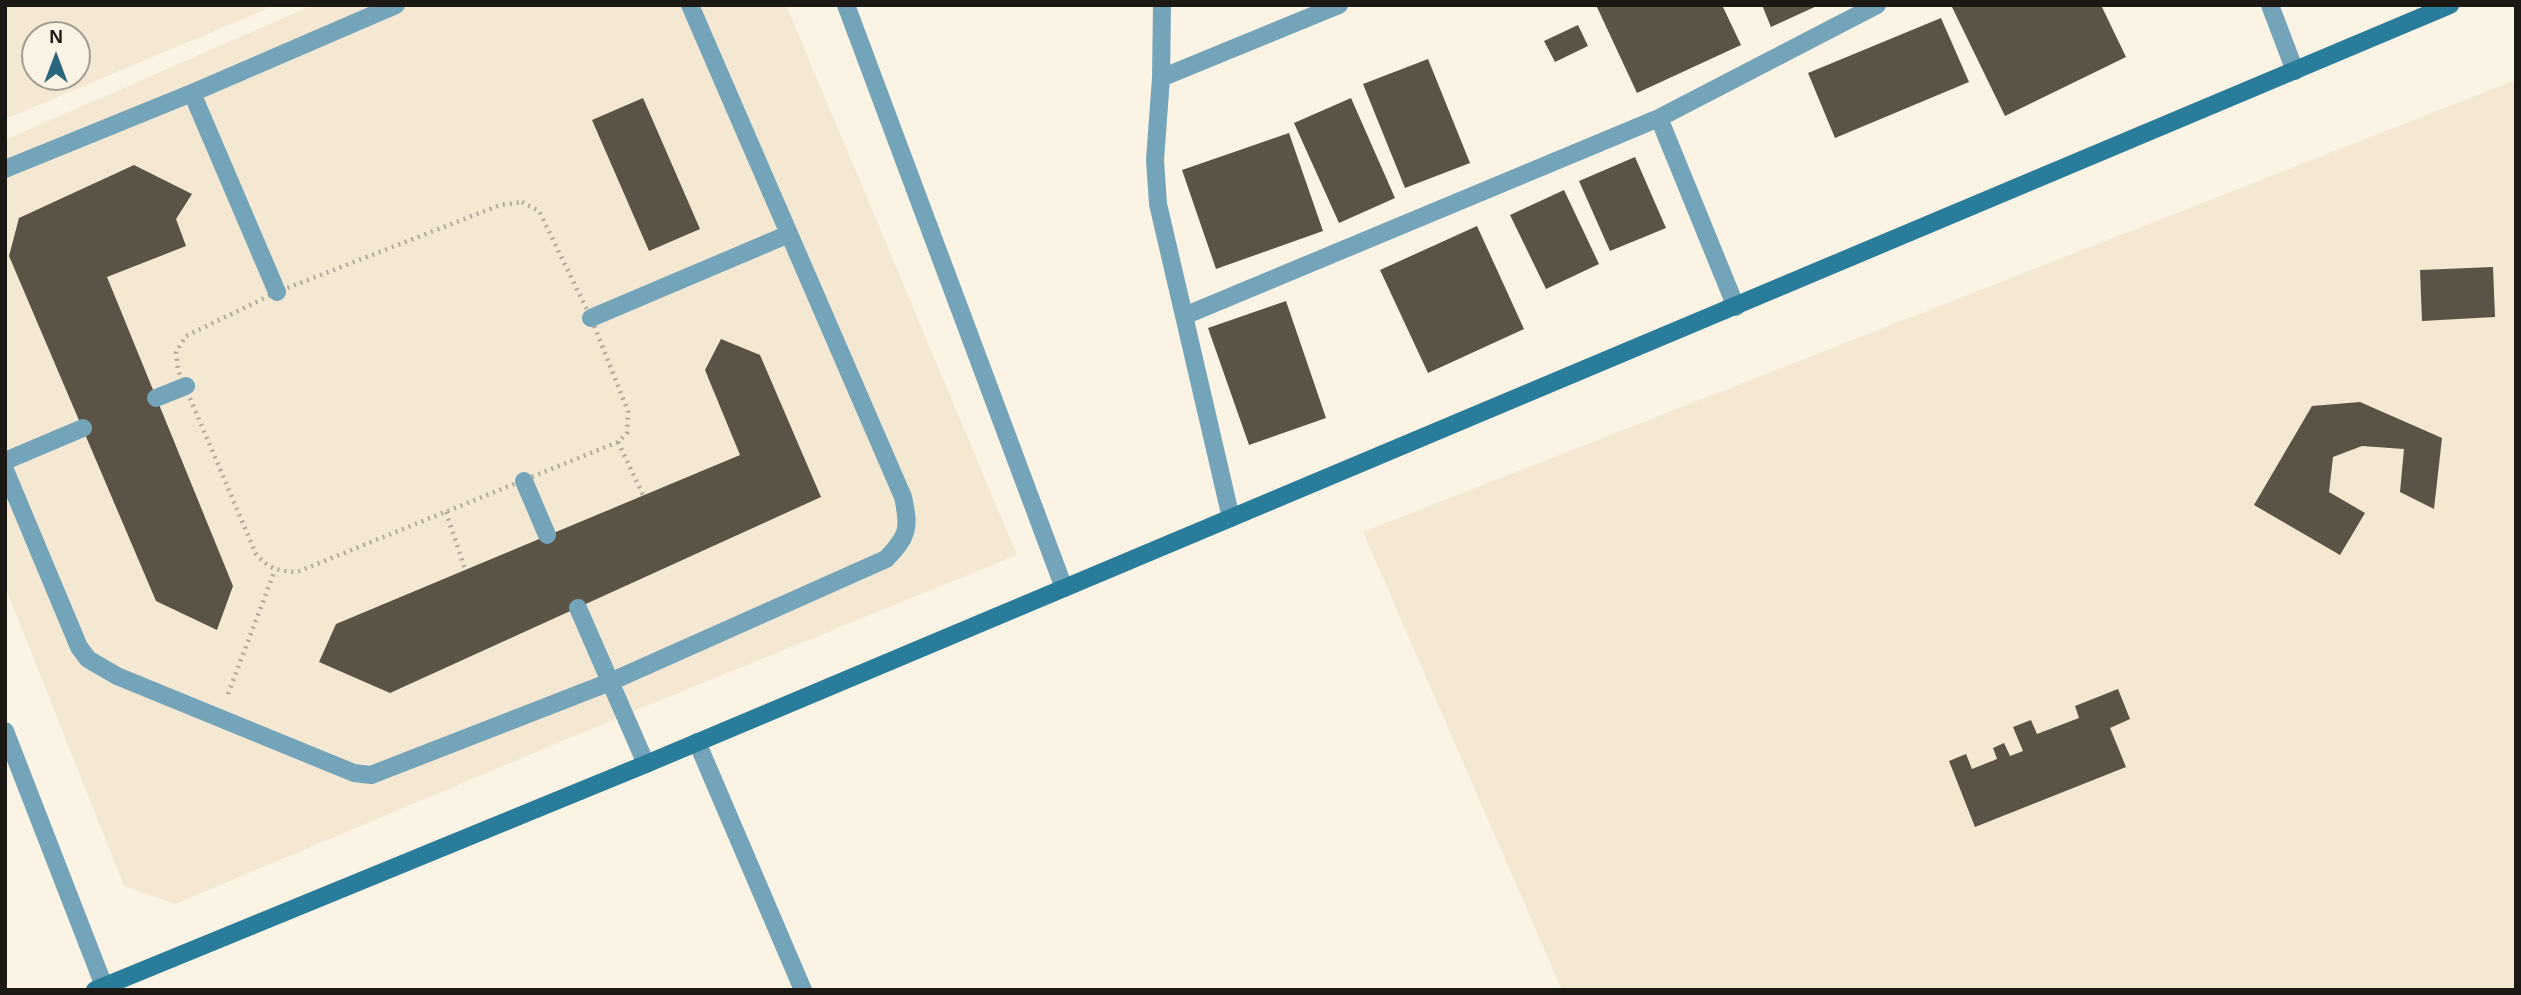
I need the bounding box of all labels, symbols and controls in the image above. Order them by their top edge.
north arrow [21,21,91,91]
text: N [49,26,63,47]

